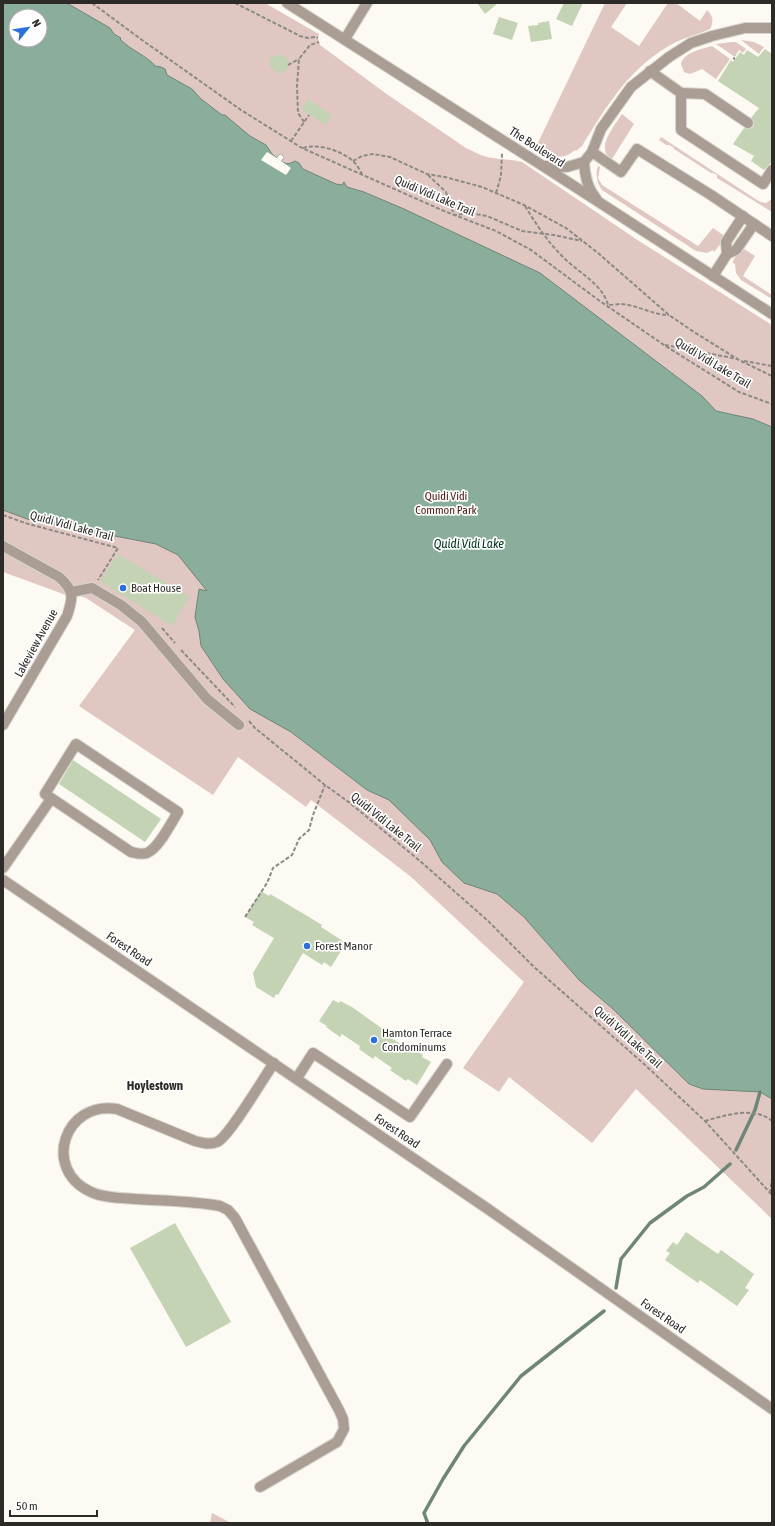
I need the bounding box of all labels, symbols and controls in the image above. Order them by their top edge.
north arrow [8,8,48,48]
text: N [30,17,43,29]
street label: The Boulevard [507,124,567,170]
street label: Quidi Vidi Lake Trail [393,173,478,220]
street label: Quidi Vidi Lake Trail [672,335,754,392]
park label: Quidi Vidi Common Park [415,489,477,517]
street label: Quidi Vidi Lake Trail [29,508,116,544]
water label: Quidi Vidi Lake [434,536,504,551]
place label: Boat House [131,581,181,595]
marker: Boat House [118,583,128,593]
street label: Lakeview Avenue [12,607,60,679]
street label: Quidi Vidi Lake Trail [348,789,424,855]
street label: Forest Road [104,929,154,969]
place label: Forest Manor [315,939,373,953]
marker: Forest Manor [302,941,312,951]
street label: Quidi Vidi Lake Trail [591,1003,665,1072]
place label: Hamton Terrace Condominums [382,1026,452,1054]
marker: Hamton Terrace Condominums [369,1035,379,1045]
district label: Hoylestown [127,1078,183,1093]
street label: Forest Road [372,1111,422,1151]
street label: Forest Road [638,1296,688,1336]
scale bar [10,1492,97,1518]
text: 50 m [16,1499,38,1513]

